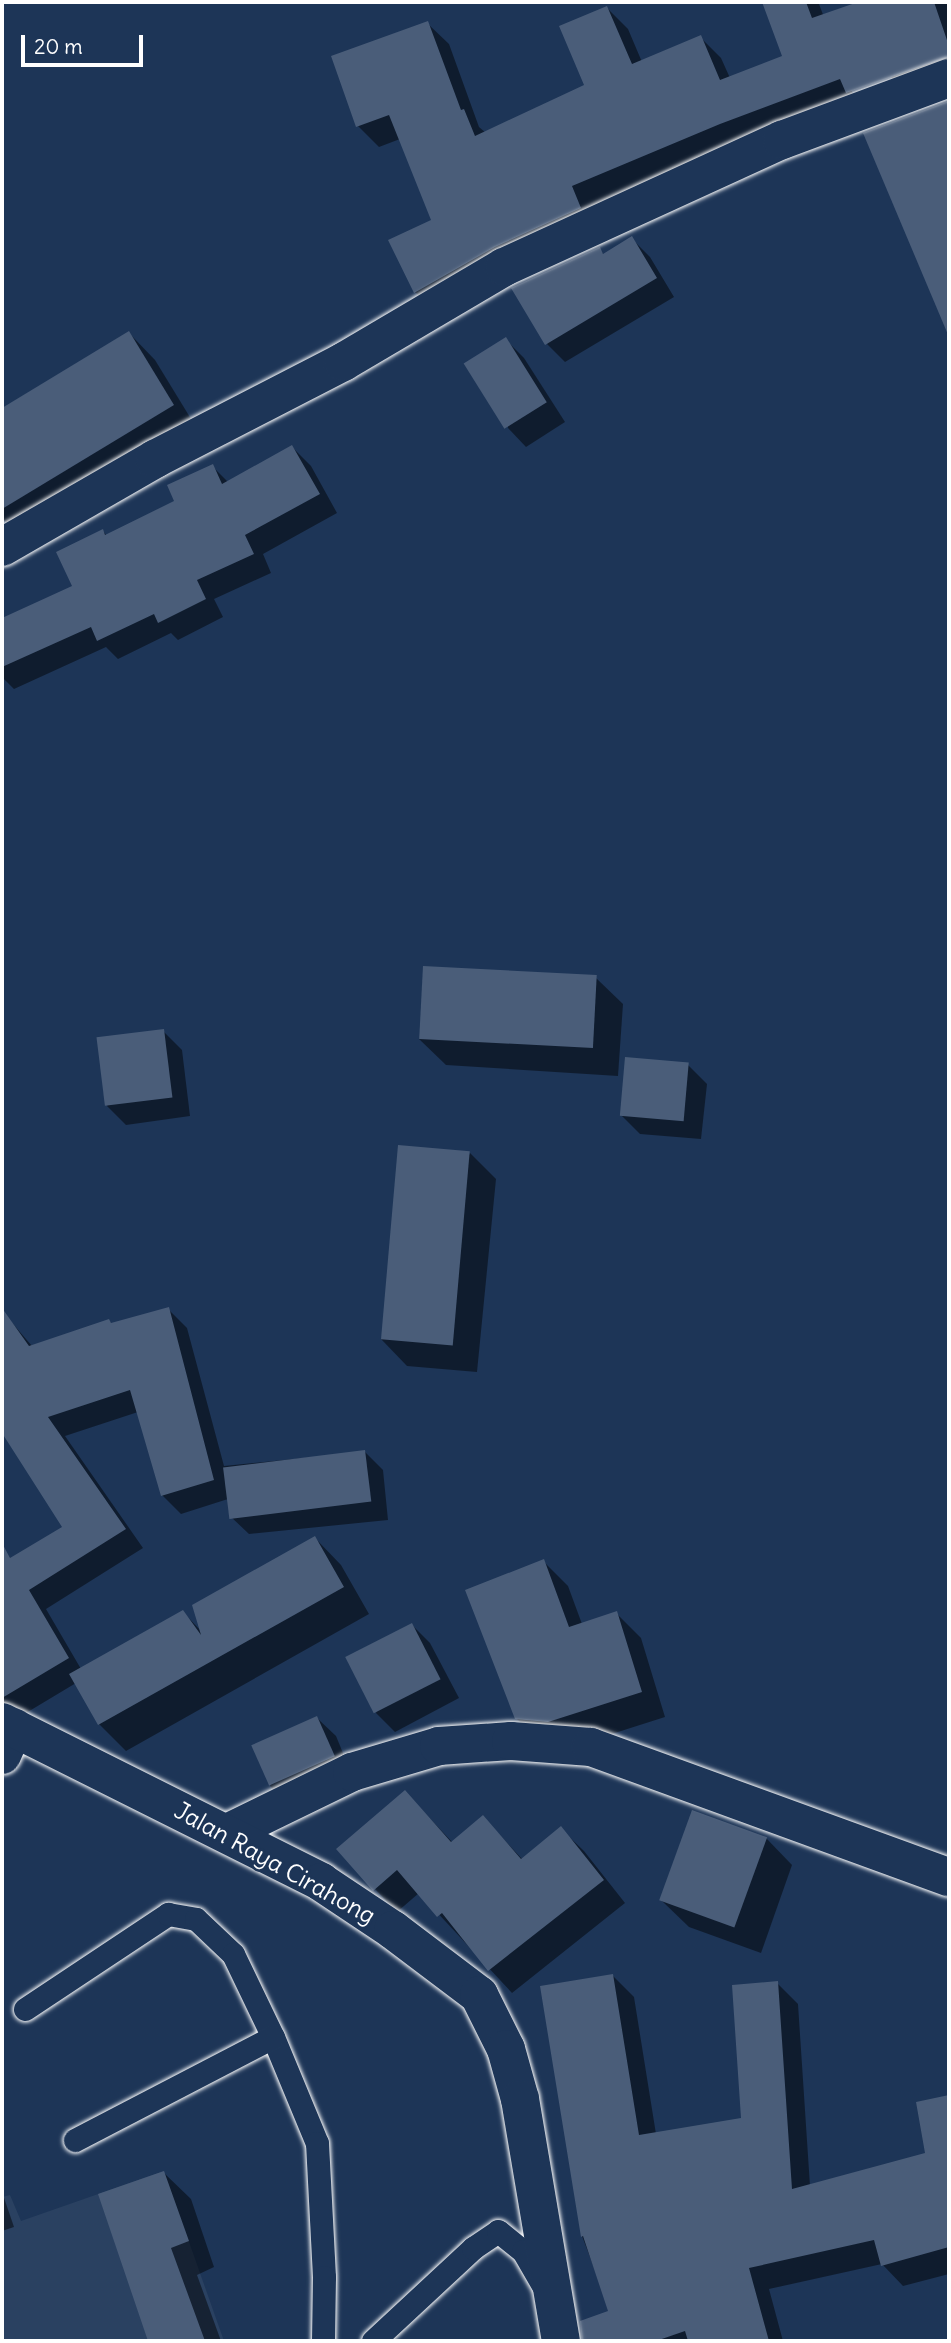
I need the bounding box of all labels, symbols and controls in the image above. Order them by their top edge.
scale bar [24,21,147,65]
text: 20 m [34,33,83,60]
street label: Jalan Raya Cirahong [169,1796,381,1930]

